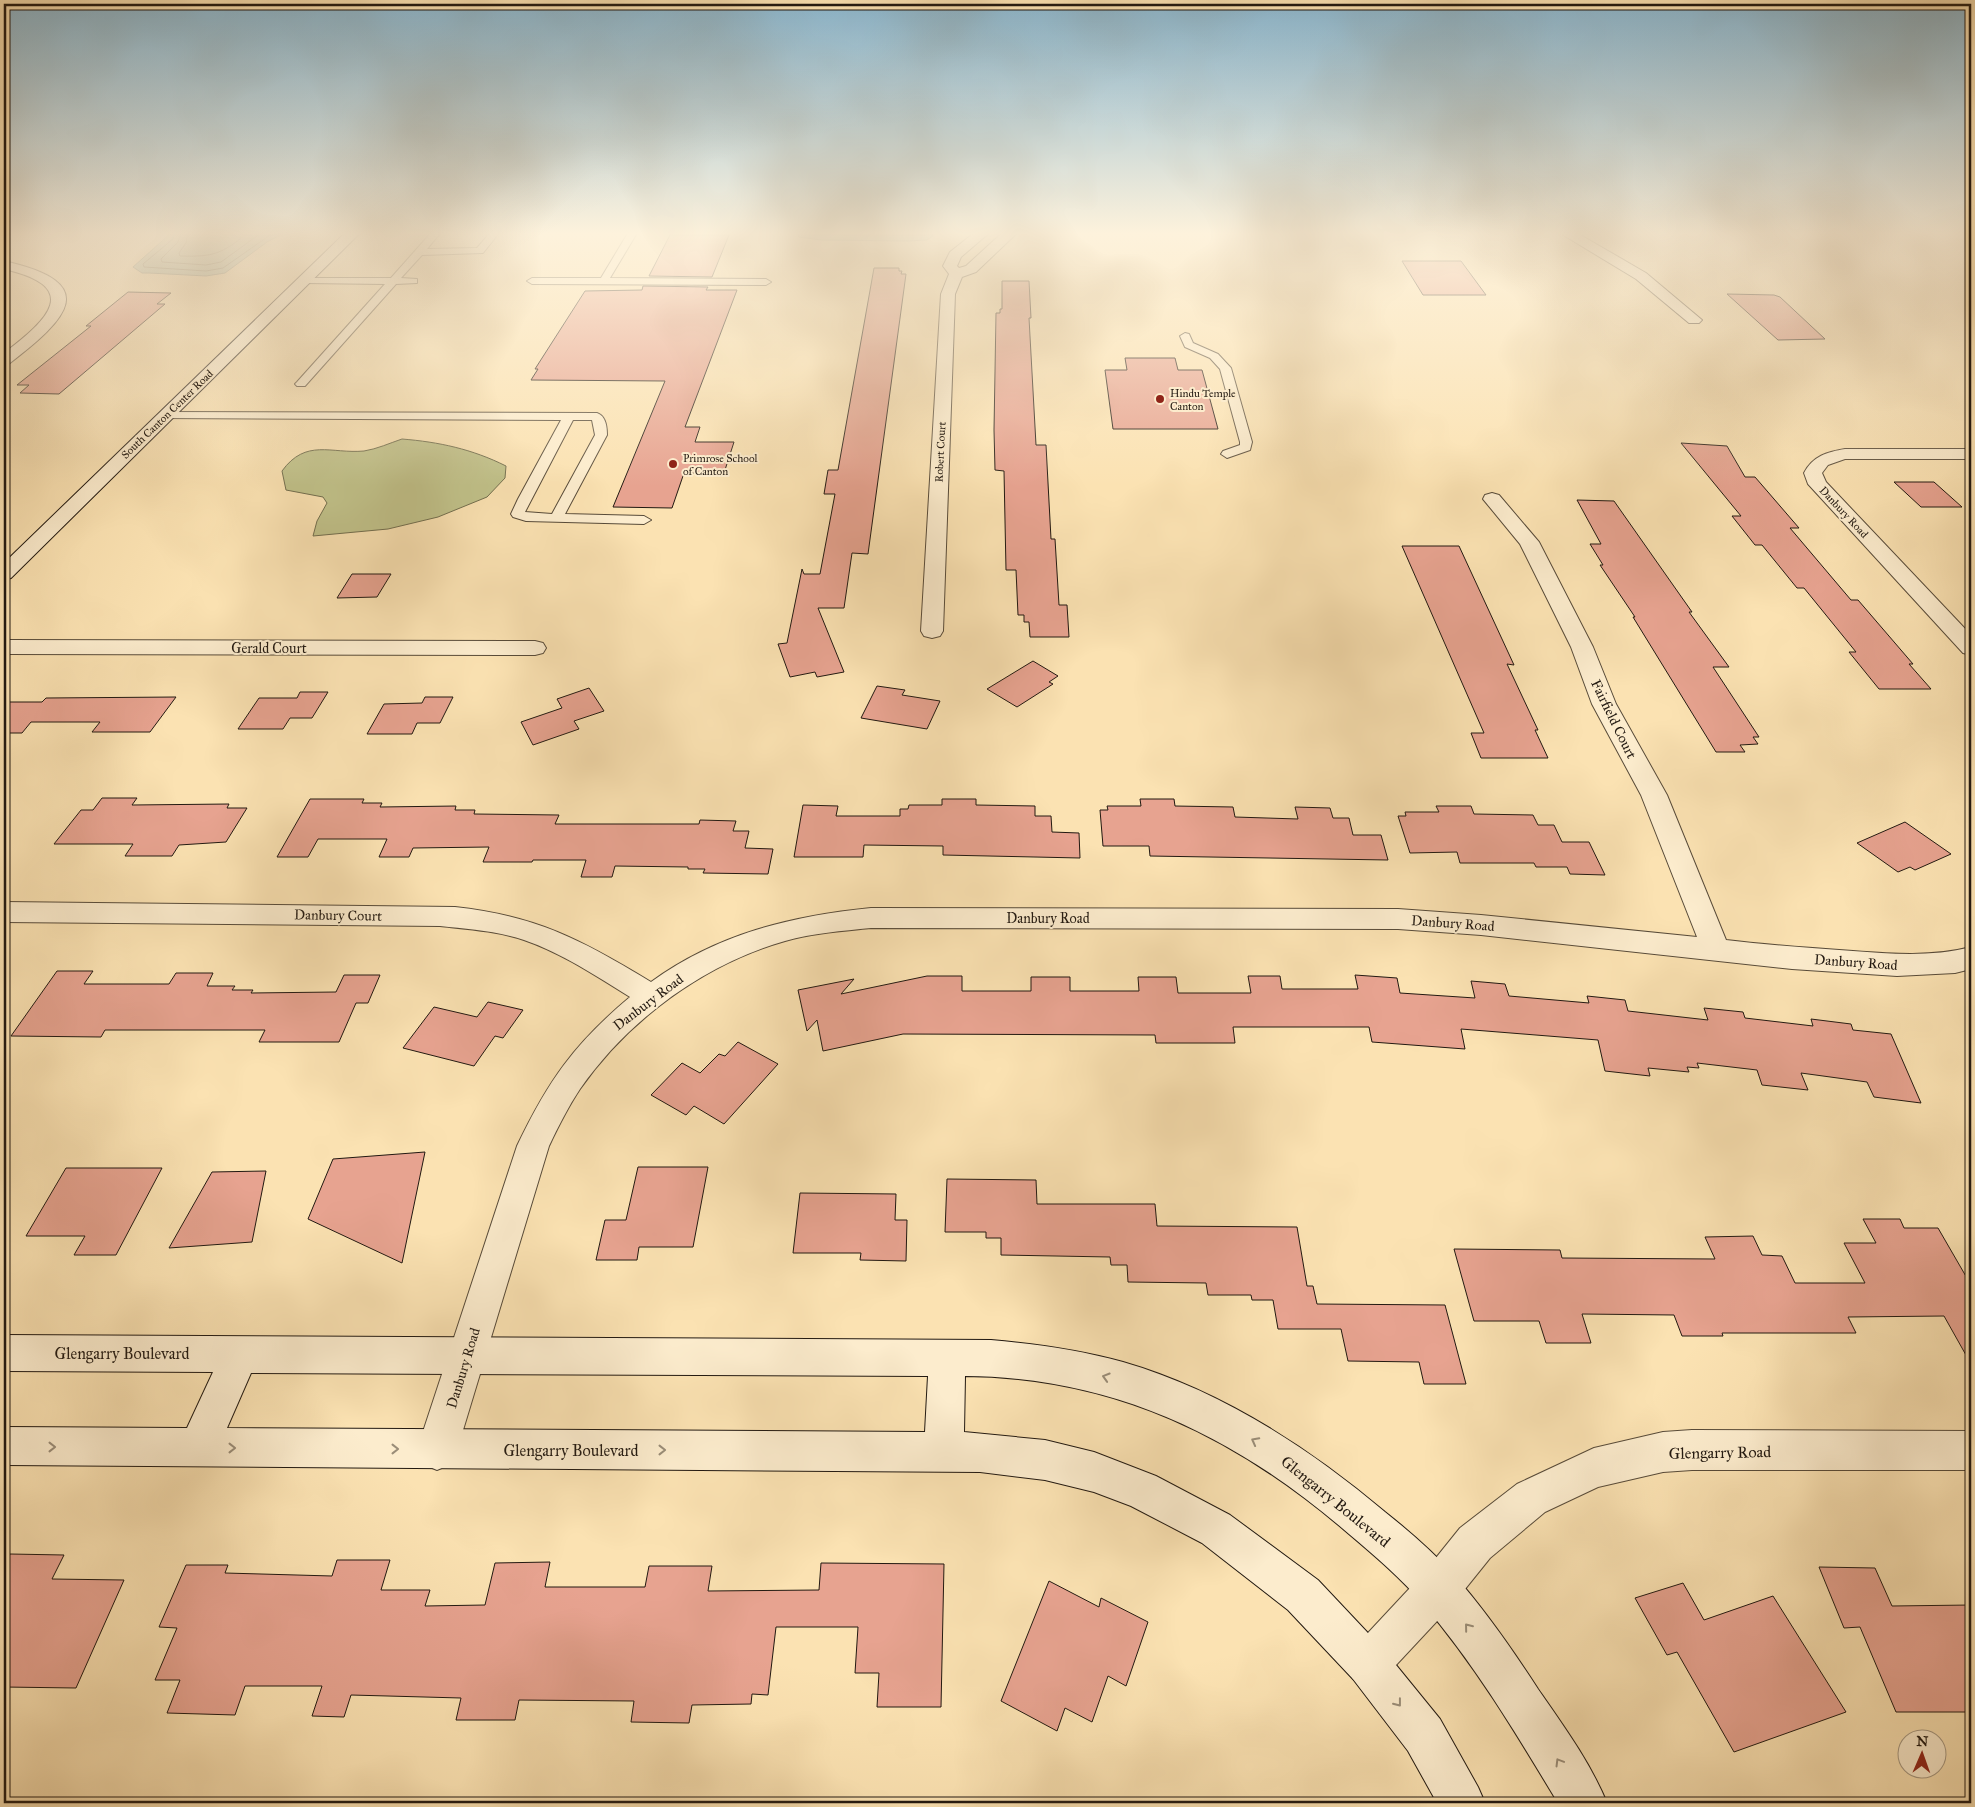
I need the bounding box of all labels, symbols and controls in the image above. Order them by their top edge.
street label: South Canton Center Road [119,367,216,462]
place label: Hindu Temple Canton [1170,387,1236,413]
marker: Hindu Temple Canton [1154,393,1166,405]
street label: Robert Court [932,421,949,483]
place label: Primrose School of Canton [683,452,758,478]
marker: Primrose School of Canton [667,458,679,470]
street label: Danbury Road [1817,484,1871,541]
street label: Gerald Court [231,640,307,657]
street label: Fairfield Court [1587,677,1640,762]
street label: Danbury Court [294,906,382,925]
street label: Danbury Road [1006,910,1090,927]
street label: Danbury Road [1411,912,1495,935]
street label: Danbury Road [1814,951,1898,974]
street label: Danbury Road [610,971,687,1034]
street label: Danbury Road [443,1326,484,1410]
street label: Glengarry Boulevard [55,1344,189,1364]
one-way arrow [1102,1373,1110,1383]
one-way arrow [1251,1437,1260,1447]
street label: Glengarry Boulevard [504,1441,638,1461]
one-way arrow [49,1442,57,1452]
street label: Glengarry Road [1669,1442,1771,1464]
one-way arrow [229,1443,237,1453]
one-way arrow [392,1444,399,1454]
one-way arrow [659,1445,667,1455]
street label: Glengarry Boulevard [1277,1452,1394,1552]
one-way arrow [1466,1624,1474,1633]
one-way arrow [1393,1697,1401,1706]
north arrow [1898,1730,1948,1780]
text: N [1916,1733,1929,1750]
one-way arrow [1555,1758,1565,1767]

